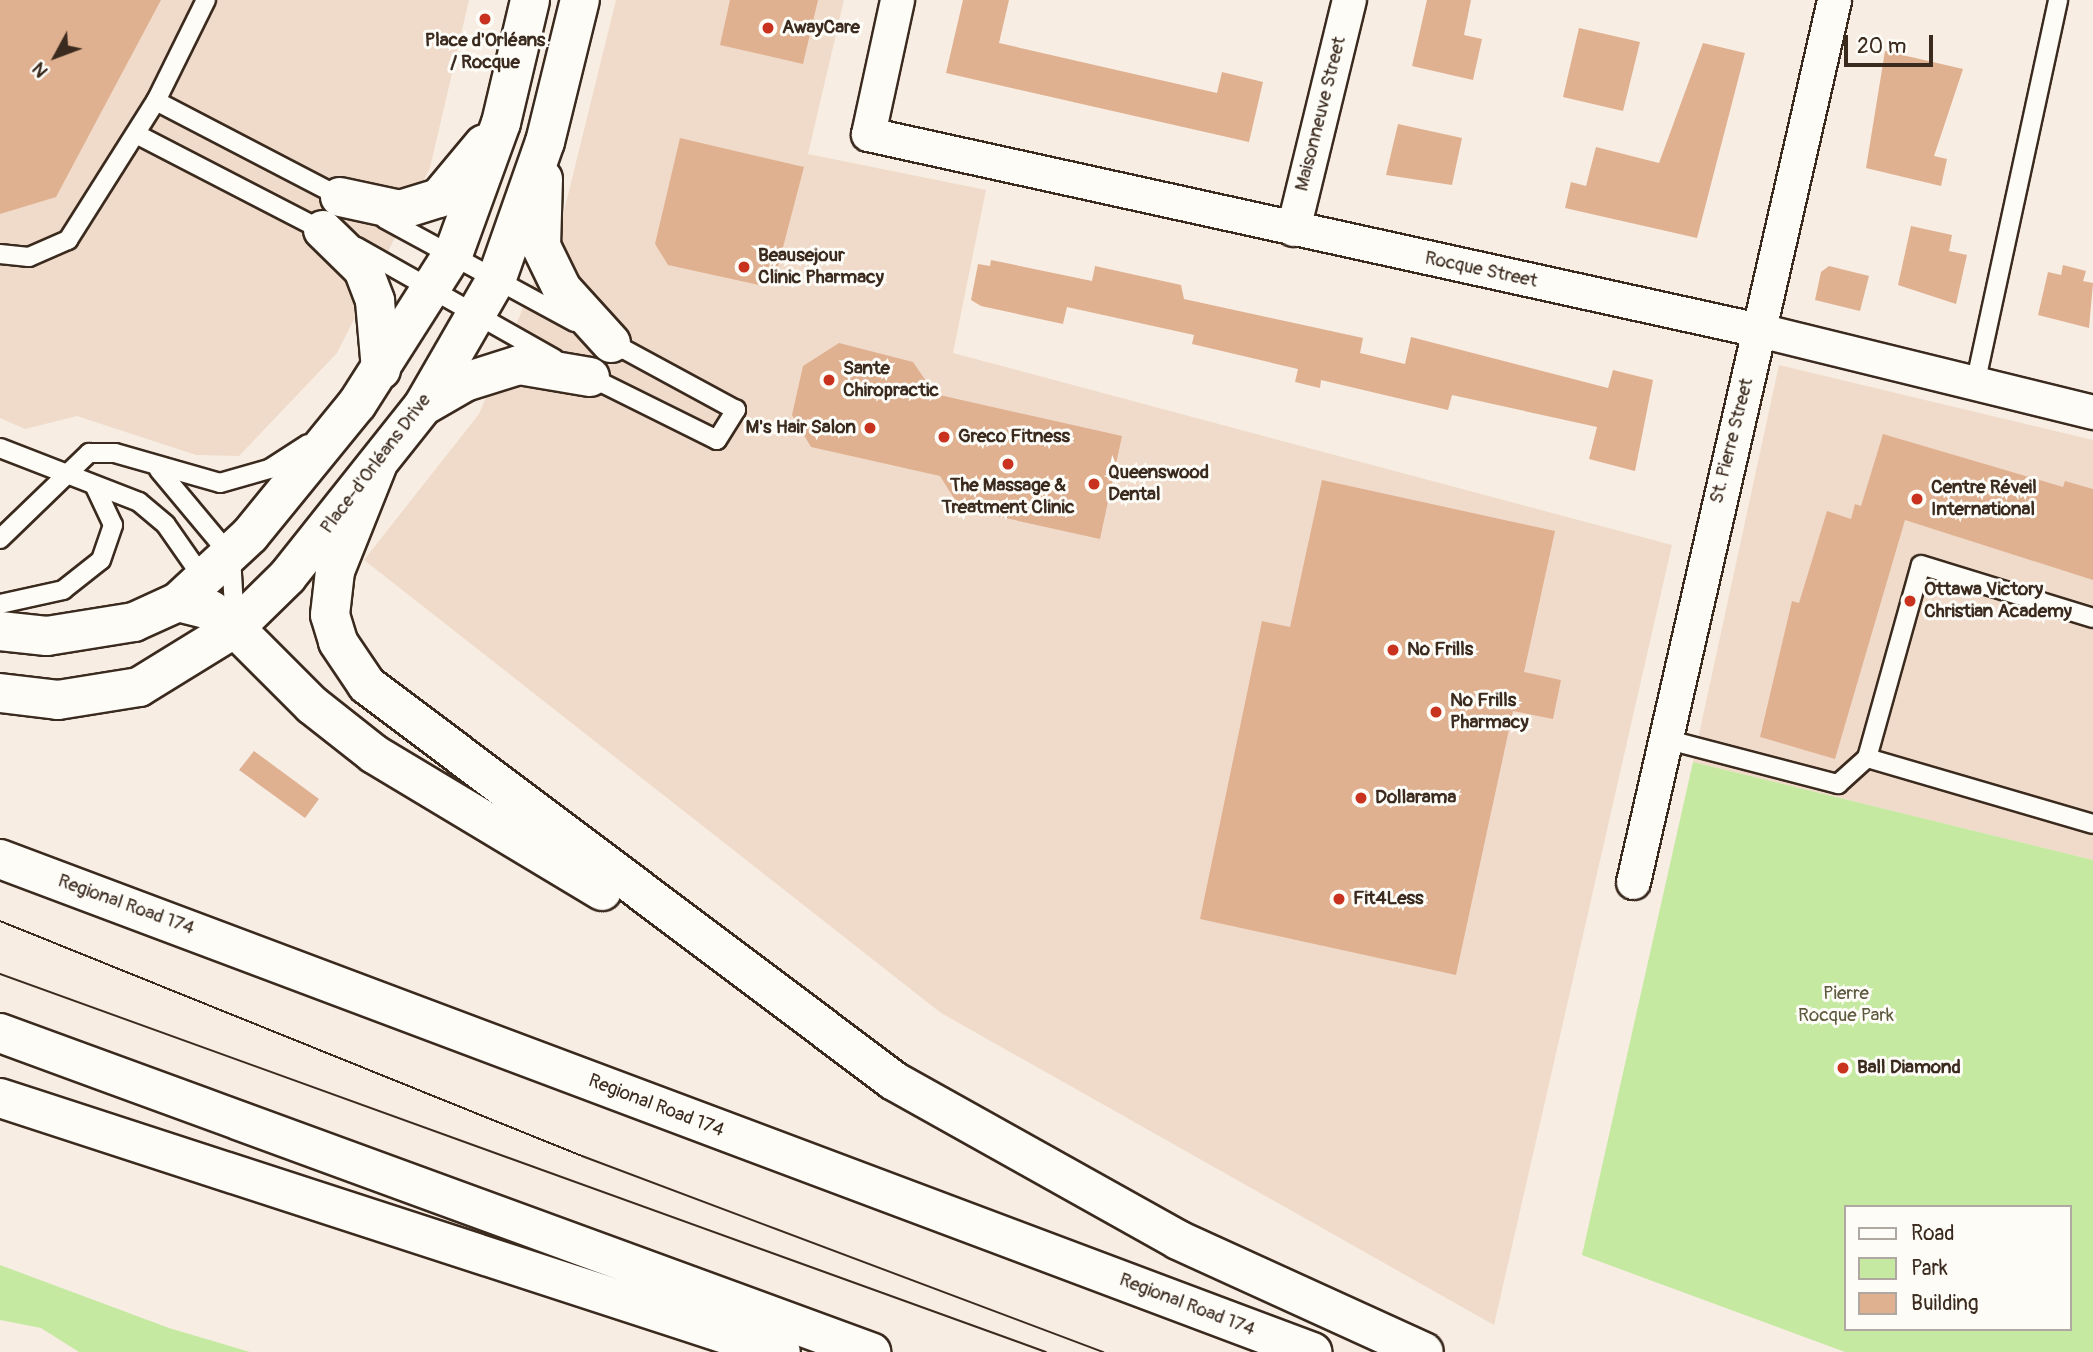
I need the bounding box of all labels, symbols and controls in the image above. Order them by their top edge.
marker: Place d'Orléans / Rocque [477,11,493,27]
place label: AwayCare [782,17,860,39]
marker: AwayCare [760,20,776,36]
north arrow [21,21,91,91]
scale bar [1848,21,1937,65]
place label: Place d'Orléans / Rocque [425,30,545,74]
text: 20 m [1857,33,1906,60]
street label: Maisonneuve Street [1291,34,1351,194]
text: N [27,57,53,83]
place label: Beausejour Clinic Pharmacy [758,245,884,289]
street label: Rocque Street [1423,247,1539,293]
marker: Beausejour Clinic Pharmacy [736,259,752,275]
place label: Sante Chiropractic [843,358,939,402]
marker: Sante Chiropractic [821,372,837,388]
street label: St. Pierre Street [1705,376,1759,506]
street label: Place-d'Orléans Drive [316,390,436,538]
place label: M's Hair Salon [746,417,856,439]
marker: M's Hair Salon [862,420,878,436]
place label: Greco Fitness [958,426,1070,448]
marker: Greco Fitness [936,429,952,445]
marker: The Massage & Treatment Clinic [1000,456,1016,472]
place label: Queenswood Dental [1108,462,1209,506]
place label: The Massage & Treatment Clinic [941,475,1075,519]
marker: Queenswood Dental [1086,476,1102,492]
place label: Centre Réveil International [1931,477,2037,521]
marker: Centre Réveil International [1909,491,1925,507]
place label: Ottawa Victory Christian Academy [1924,579,2072,623]
marker: Ottawa Victory Christian Academy [1902,593,1918,609]
place label: No Frills [1407,639,1473,661]
marker: No Frills [1385,642,1401,658]
place label: No Frills Pharmacy [1450,690,1528,734]
marker: No Frills Pharmacy [1428,704,1444,720]
place label: Dollarama [1375,787,1456,809]
marker: Dollarama [1353,790,1369,806]
street label: Regional Road 174 [55,870,197,940]
place label: Fit4Less [1353,888,1424,910]
marker: Fit4Less [1331,891,1347,907]
park label: Pierre Rocque Park [1798,983,1894,1027]
place label: Ball Diamond [1857,1057,1961,1079]
marker: Ball Diamond [1835,1060,1851,1076]
street label: Regional Road 174 [585,1070,727,1142]
legend [1844,1205,2072,1331]
text: Road [1911,1220,1955,1247]
text: Park [1911,1255,1948,1282]
street label: Regional Road 174 [1116,1269,1258,1341]
text: Building [1911,1290,1978,1317]

